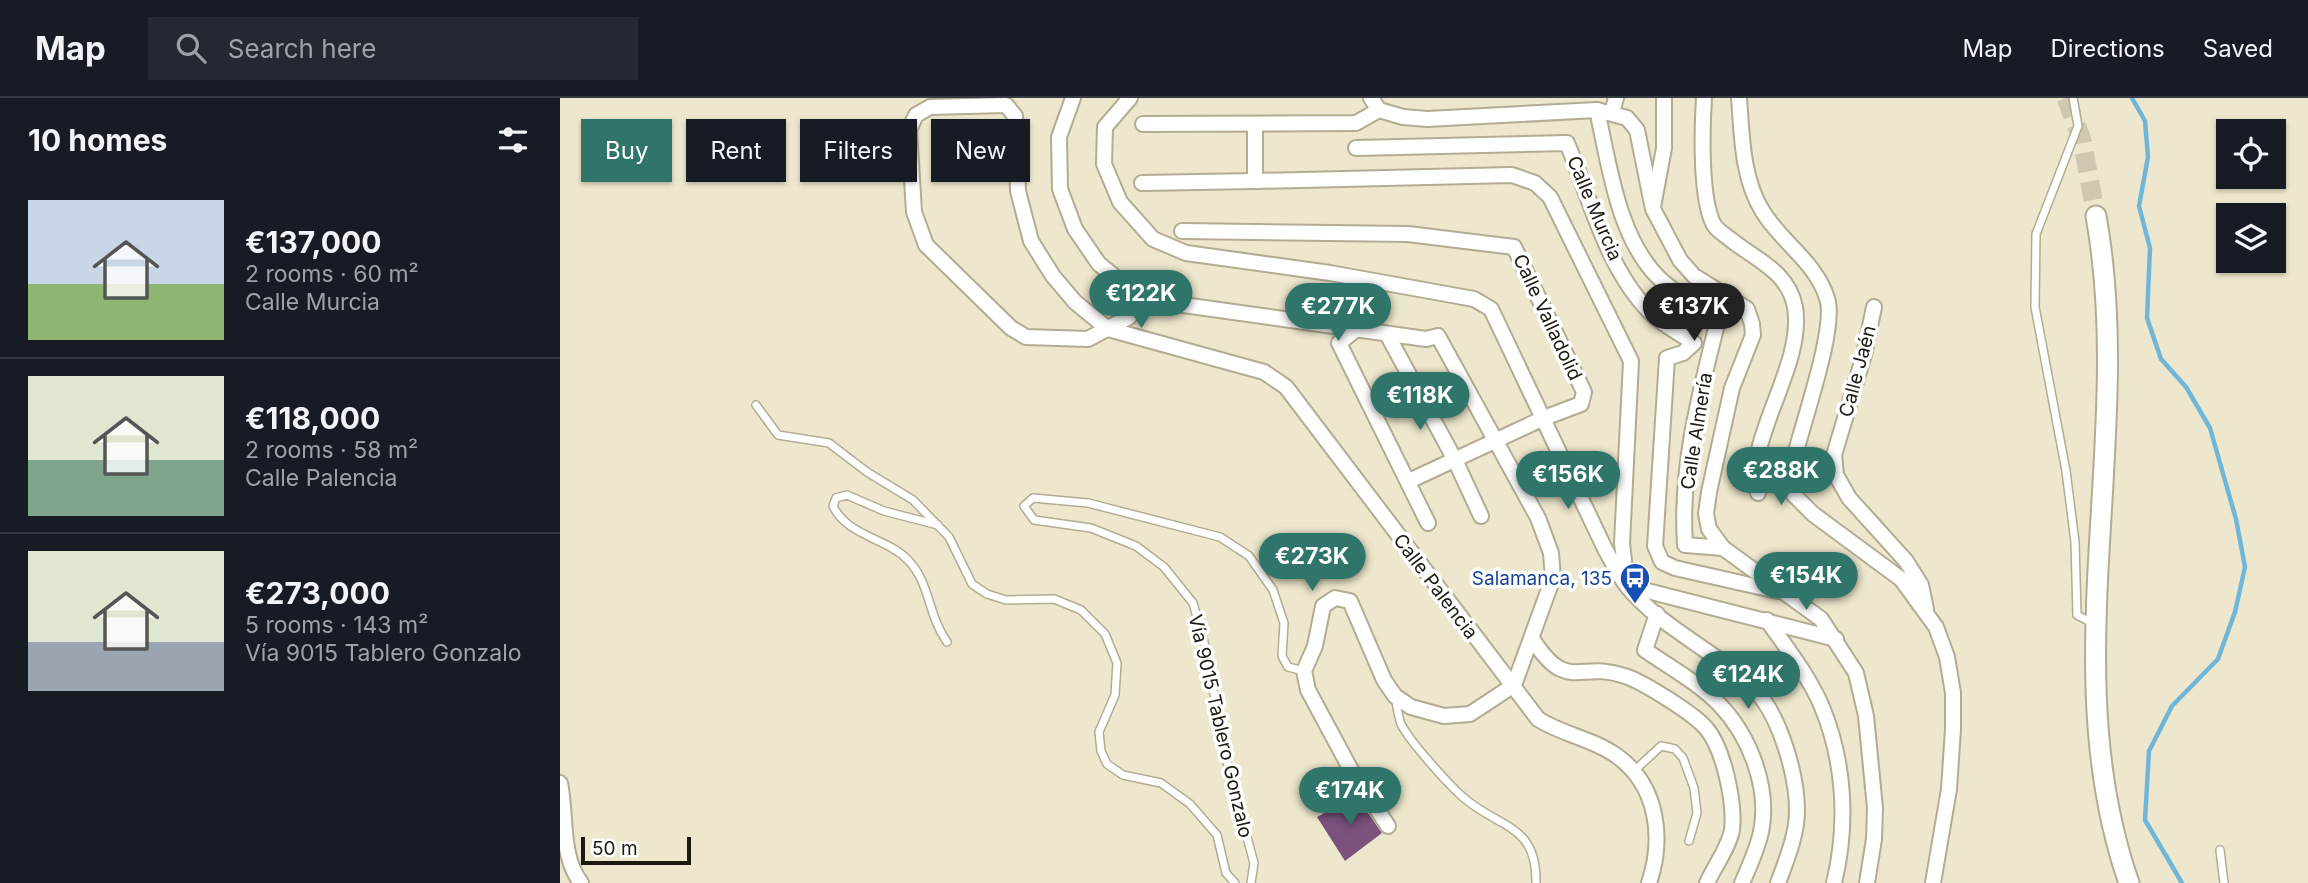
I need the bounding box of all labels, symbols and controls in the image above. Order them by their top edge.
search box [148,17,638,80]
text: Map [35,28,106,68]
icon: search [172,29,210,67]
text: Search here [228,33,376,64]
text: Map [1963,34,2012,63]
text: Directions [2050,34,2165,63]
text: Saved [2203,34,2273,63]
chip: Buy [581,119,672,182]
chip: Rent [686,119,786,182]
chip: Filters [800,119,917,182]
chip: New [931,119,1030,182]
map controls [2216,119,2286,273]
button: locate [2216,119,2286,189]
icon: filters [494,121,532,159]
text: 10 homes [28,122,167,158]
street label: Calle Murcia [1562,152,1627,264]
button: layers [2216,203,2286,273]
text: €137,000 [245,224,381,260]
icon: home [84,228,168,312]
street label: Calle Valladolid [1508,250,1587,384]
text: 2 rooms · 60 m² [245,260,419,288]
pin: €122K [1092,271,1190,330]
text: €122K [1105,279,1177,307]
pin: €277K [1289,284,1387,343]
pin: €137K [1645,284,1743,343]
text: Calle Murcia [245,288,380,316]
text: €277K [1301,292,1375,320]
text: €137K [1659,292,1729,320]
street label: Calle Jaén [1834,323,1881,420]
street label: Calle Almería [1676,371,1717,491]
pin: €118K [1371,372,1469,432]
text: €118K [1386,381,1454,409]
text: €118,000 [245,400,380,436]
icon: home [84,404,168,488]
text: 2 rooms · 58 m² [245,436,418,464]
pin: €288K [1732,448,1830,507]
pin: €156K [1519,452,1617,511]
text: €288K [1743,456,1819,484]
text: €156K [1532,460,1604,488]
text: Calle Palencia [245,464,398,492]
street label: Calle Palencia [1388,529,1483,644]
pin: €273K [1263,533,1361,593]
text: €273K [1275,542,1349,570]
pin: €154K [1757,552,1855,612]
bus stop icon: Salamanca, 135 [1618,561,1652,605]
text: €154K [1770,561,1842,589]
place label: Salamanca, 135 [1472,567,1612,590]
text: €273,000 [245,575,390,611]
icon: home [84,579,168,663]
text: 5 rooms · 143 m² [245,611,428,639]
street label: Vía 9015 Tablero Gonzalo [1184,612,1257,840]
text: Vía 9015 Tablero Gonzalo [245,639,522,667]
pin: €124K [1699,652,1797,711]
text: €124K [1712,660,1784,688]
pin: €174K [1301,768,1399,827]
text: €174K [1315,776,1385,804]
scale bar [581,834,691,866]
text: 50 m [592,837,638,860]

